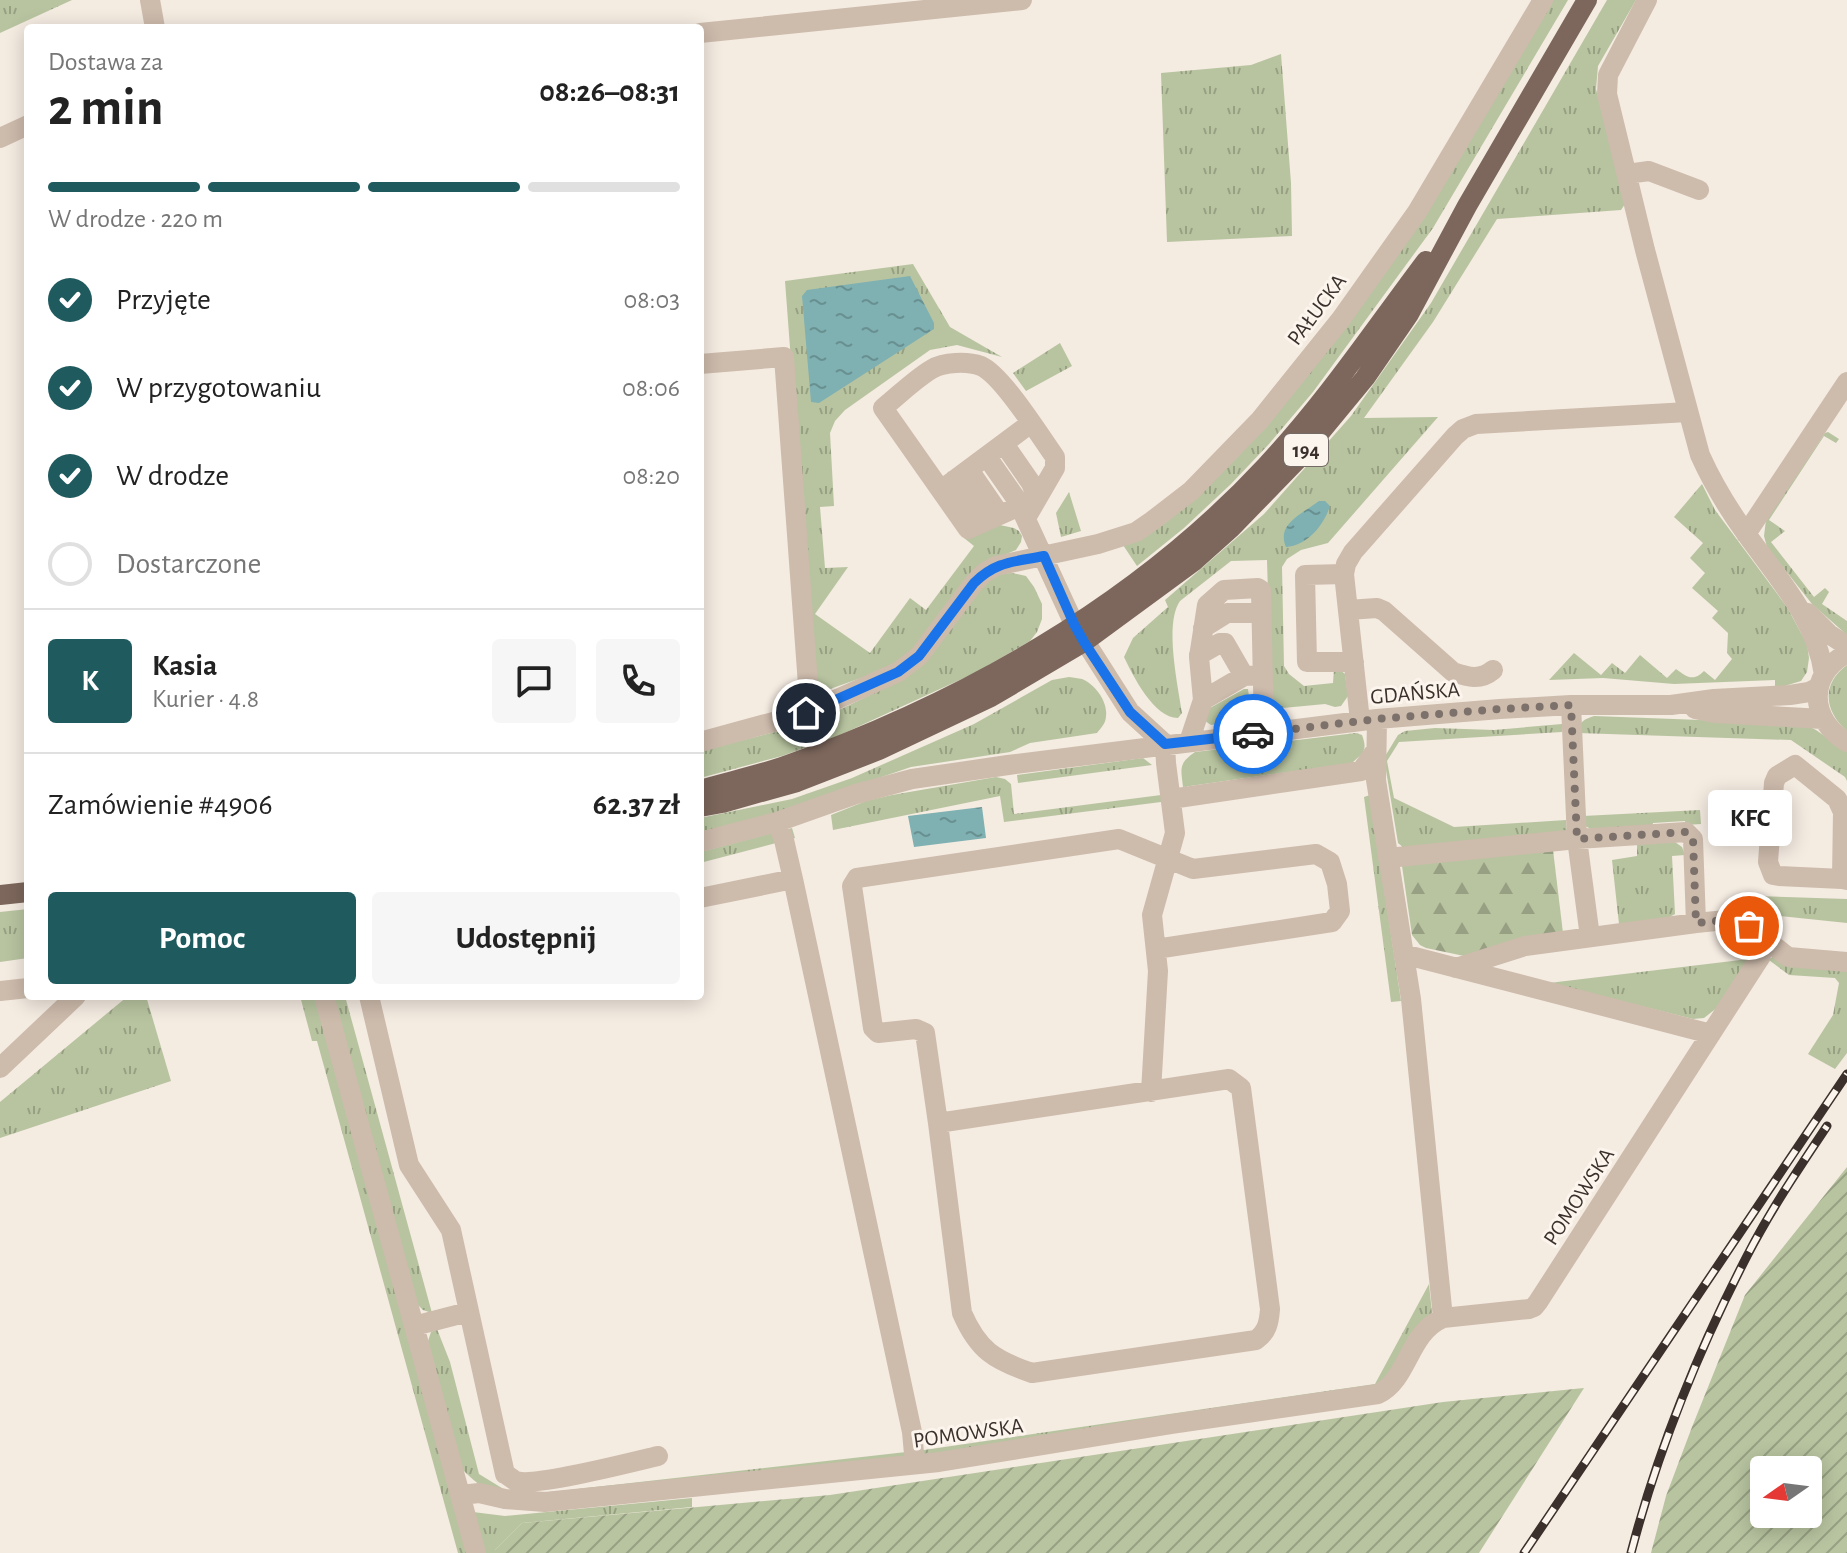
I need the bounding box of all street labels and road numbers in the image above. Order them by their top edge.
street label: PAŁUCKA [1283,270,1351,349]
road number: 194 [1284,434,1328,466]
street label: GDAŃSKA [1369,677,1461,708]
street label: POMOWSKA [1539,1144,1618,1249]
street label: POMOWSKA [912,1414,1025,1452]

